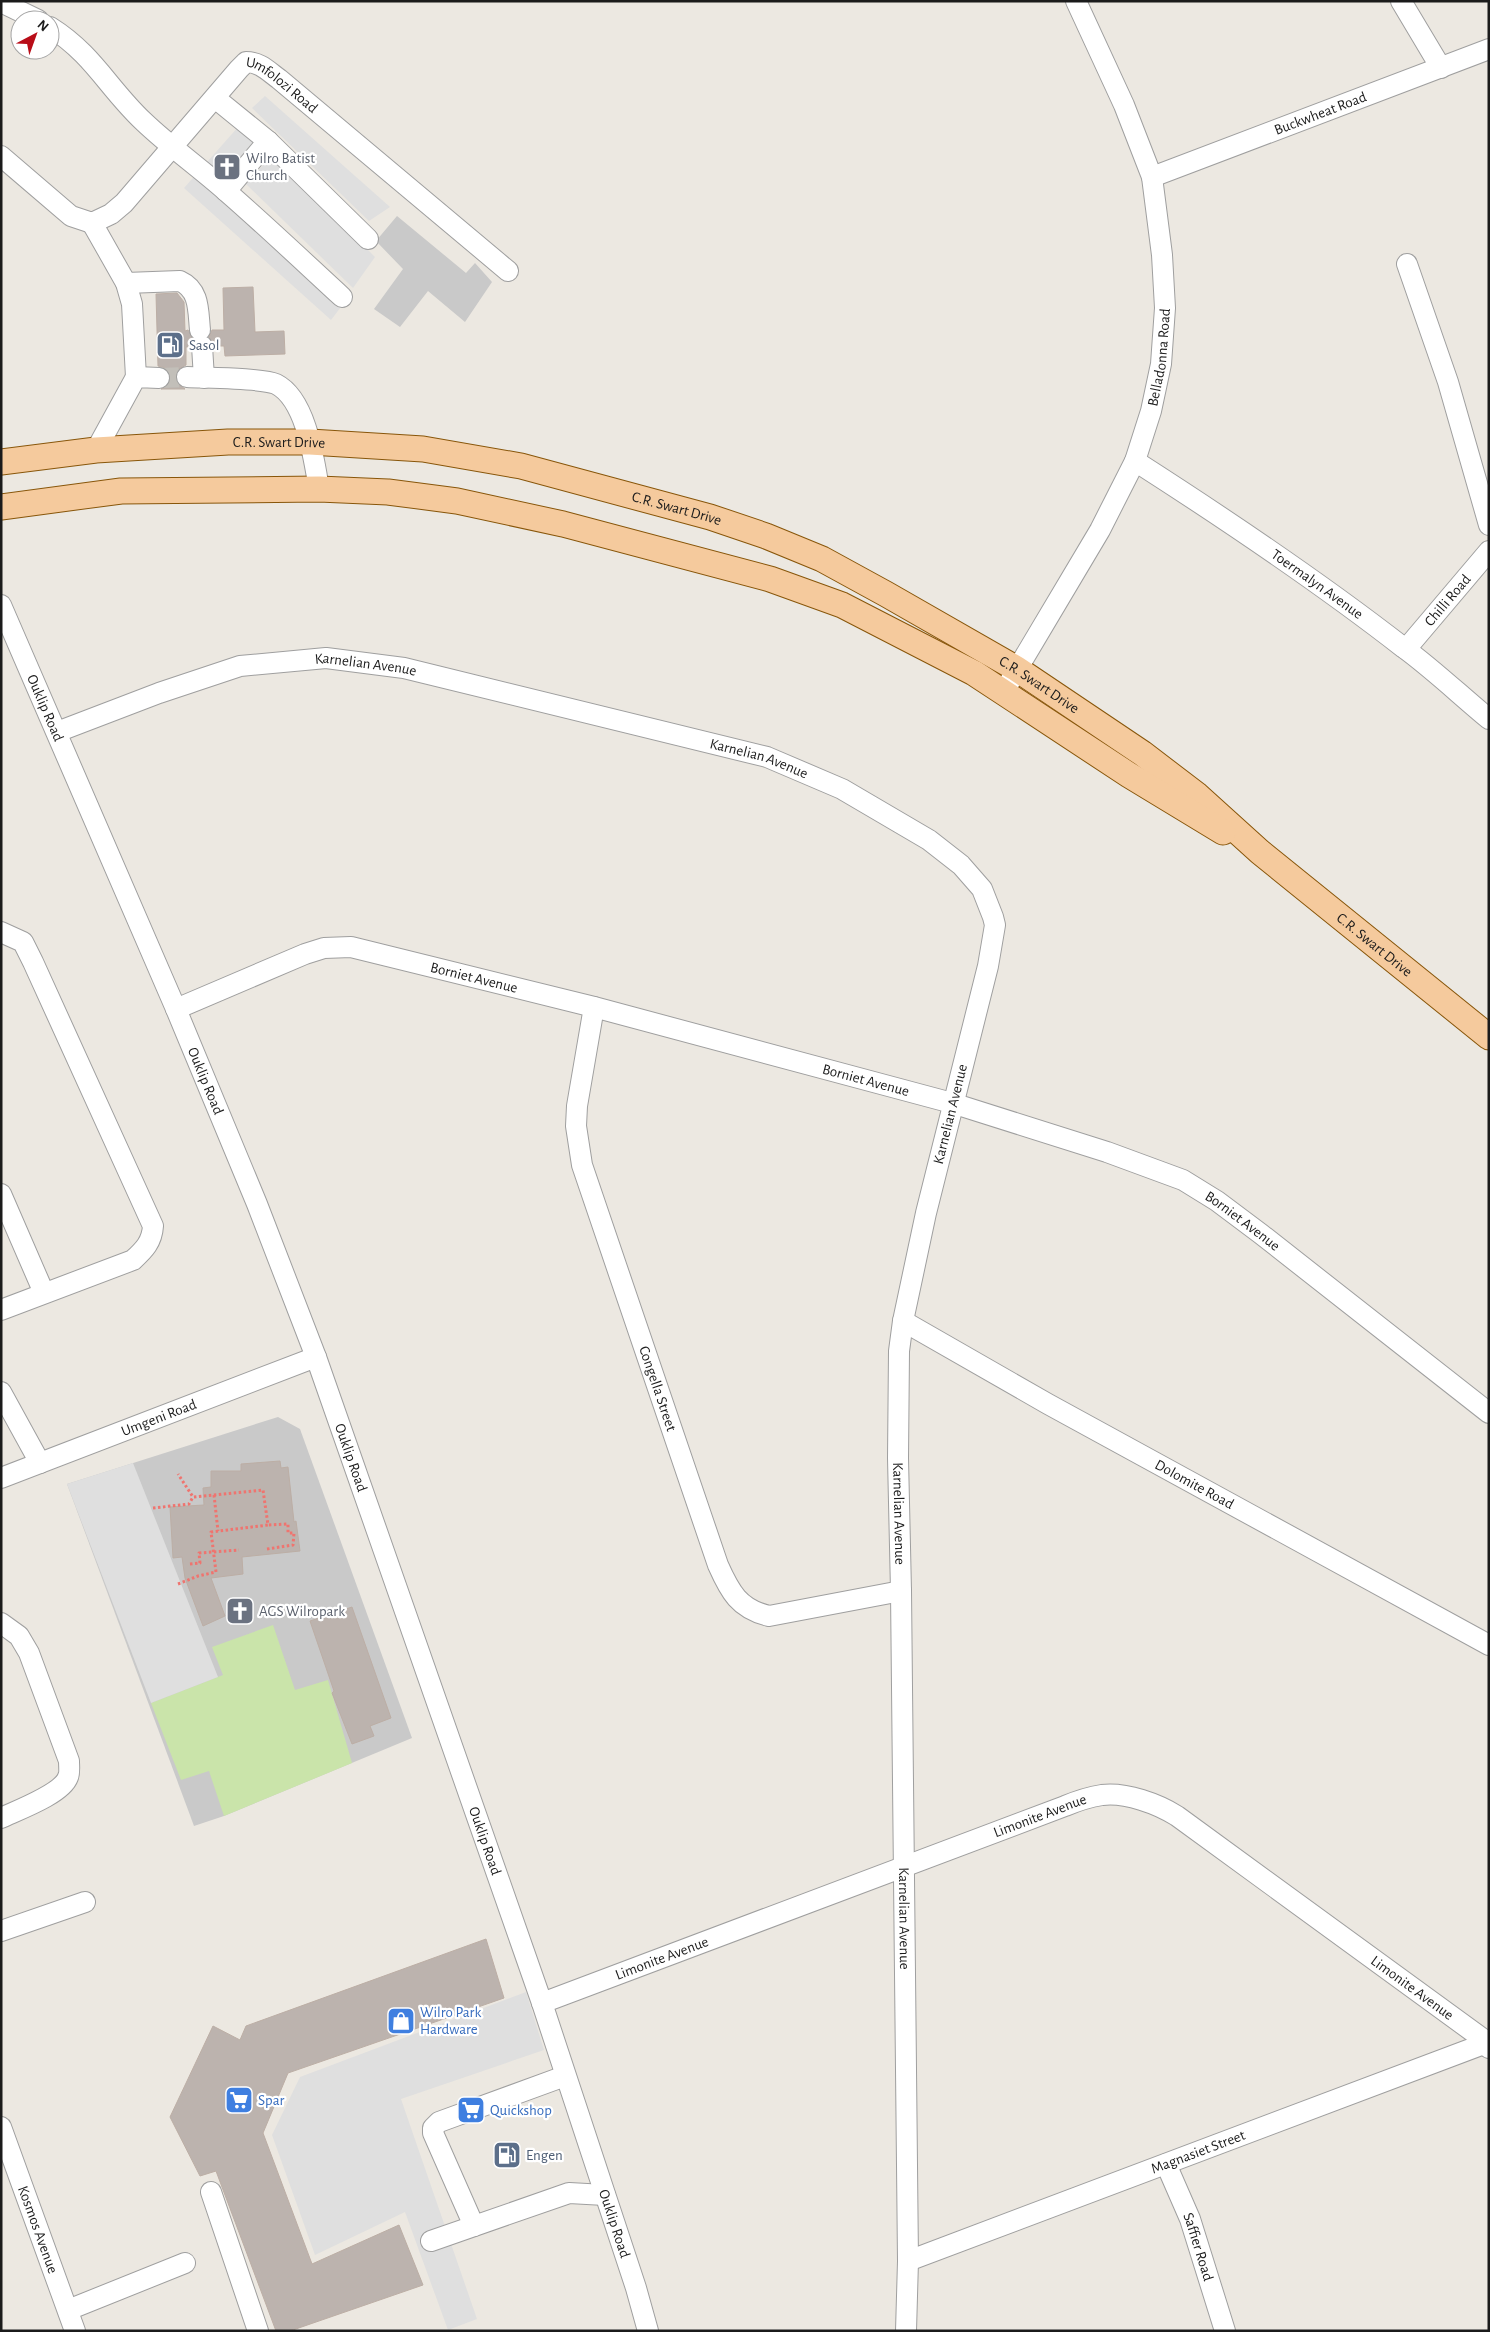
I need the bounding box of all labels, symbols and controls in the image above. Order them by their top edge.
north arrow [10,10,60,60]
text: N [35,17,51,34]
street label: Umfolozi Road [245,55,321,116]
street label: Buckwheat Road [1272,89,1369,138]
place label: Wilro Batist Church [246,151,315,183]
church icon: Wilro Batist Church [212,152,242,182]
street label: Belladonna Road [1145,308,1173,408]
fuel station icon: Sasol [155,330,185,360]
place label: Sasol [189,338,219,353]
street label: C.R. Swart Drive [233,435,326,451]
street label: C.R. Swart Drive [630,489,723,528]
street label: Toermalyn Avenue [1269,547,1366,622]
street label: Chilli Road [1422,572,1474,629]
street label: Karnelian Avenue [314,651,418,679]
street label: C.R. Swart Drive [996,653,1082,716]
street label: Ouklip Road [24,672,66,744]
street label: Karnelian Avenue [708,736,810,782]
street label: C.R. Swart Drive [1334,910,1415,980]
street label: Borniet Avenue [429,960,519,996]
street label: Ouklip Road [185,1045,226,1117]
street label: Borniet Avenue [821,1062,911,1099]
street label: Karnelian Avenue [931,1063,970,1166]
street label: Borniet Avenue [1202,1189,1283,1254]
street label: Congella Street [636,1344,679,1433]
street label: Umgeni Road [119,1397,199,1439]
street label: Ouklip Road [332,1422,370,1494]
street label: Dolomite Road [1152,1457,1236,1512]
street label: Karnelian Avenue [890,1462,907,1565]
church icon: AGS Wilropark [225,1596,255,1626]
place label: AGS Wilropark [259,1604,345,1619]
street label: Limonite Avenue [991,1792,1088,1840]
street label: Ouklip Road [466,1805,504,1877]
street label: Karnelian Avenue [896,1867,912,1970]
street label: Limonite Avenue [613,1934,711,1983]
street label: Limonite Avenue [1368,1953,1456,2023]
place label: Wilro Park Hardware [420,2005,481,2037]
shop icon: Wilro Park Hardware [386,2006,416,2036]
supermarket icon: Spar [224,2085,254,2115]
place label: Spar [258,2093,284,2108]
supermarket icon: Quickshop [456,2095,486,2125]
place label: Quickshop [490,2103,552,2118]
street label: Magnasiet Street [1149,2128,1248,2177]
fuel station icon: Engen [492,2140,522,2170]
place label: Engen [526,2148,563,2163]
street label: Kosmos Avenue [15,2184,60,2276]
street label: Ouklip Road [596,2187,633,2260]
street label: Saffier Road [1180,2210,1216,2283]

